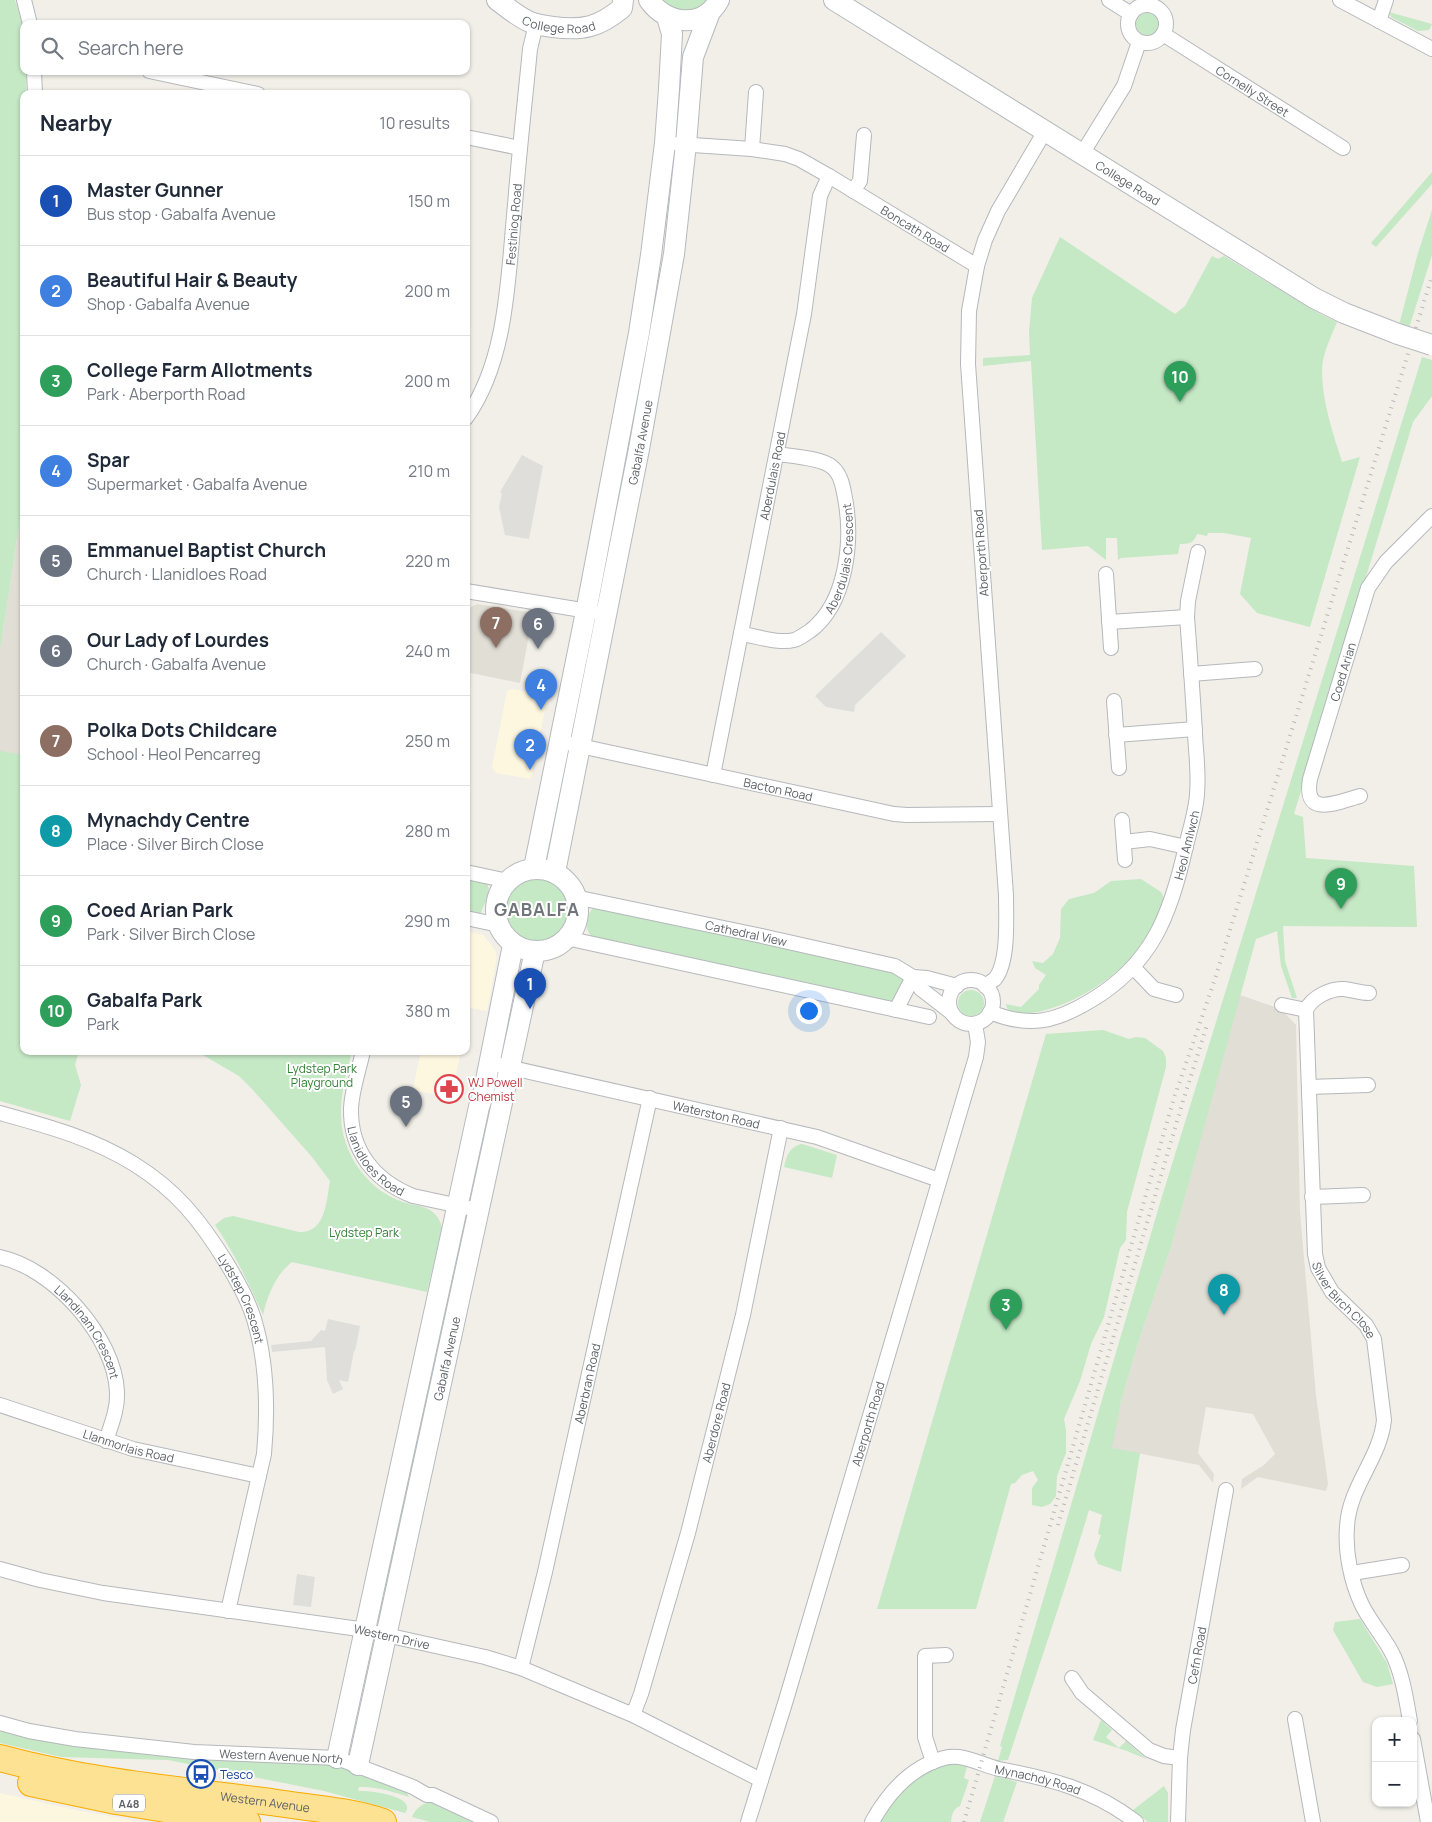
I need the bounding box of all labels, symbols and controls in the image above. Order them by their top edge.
street label: College Road [520,11,597,37]
search box [20,20,470,75]
icon: search [38,34,66,62]
text: Search here [78,35,184,61]
street label: Cornelly Street [1213,61,1293,120]
text: Nearby [40,109,112,137]
text: 10 results [379,112,450,134]
street label: College Road [1092,156,1164,209]
text: Master Gunner [87,177,223,203]
street label: Festiniog Road [501,183,525,266]
text: 1 [52,190,60,212]
text: 150 m [408,190,450,212]
street label: Boncath Road [878,201,953,256]
text: Bus stop · Gabalfa Avenue [87,203,276,225]
text: Beautiful Hair & Beauty [87,267,297,293]
text: 2 [51,280,61,302]
text: 200 m [405,280,450,302]
text: Shop · Gabalfa Avenue [87,293,250,315]
text: College Farm Allotments [87,357,313,383]
pin: 10 [1164,361,1196,402]
text: 3 [51,370,61,392]
text: 200 m [405,370,450,392]
text: Park · Aberporth Road [87,383,245,405]
street label: Gabalfa Avenue [624,399,656,486]
street label: Aberdulais Road [755,430,789,521]
text: Spar [87,447,130,473]
text: 4 [51,460,61,482]
text: 210 m [408,460,450,482]
text: Supermarket · Gabalfa Avenue [87,473,307,495]
street label: Aberdulais Crescent [820,502,857,617]
street label: Aberporth Road [969,509,993,597]
text: Emmanuel Baptist Church [87,537,326,563]
text: 5 [51,550,61,572]
text: 220 m [405,550,450,572]
text: Church · Llanidloes Road [87,563,267,585]
pin: 7 [480,607,512,648]
pin: 6 [522,608,554,649]
text: Our Lady of Lourdes [87,627,269,653]
text: 6 [51,640,61,662]
text: 240 m [405,640,450,662]
street label: Coed Arian [1326,640,1360,703]
text: Church · Gabalfa Avenue [87,653,266,675]
pin: 4 [525,669,557,710]
text: Polka Dots Childcare [87,717,277,743]
pin: 2 [514,729,546,770]
text: 7 [52,730,60,752]
text: 250 m [405,730,450,752]
text: School · Heol Pencarreg [87,743,261,765]
street label: Bacton Road [742,773,814,805]
text: Mynachdy Centre [87,807,250,833]
street label: Heol Amlwch [1169,809,1203,882]
text: 8 [51,820,61,842]
text: 280 m [405,820,450,842]
text: Place · Silver Birch Close [87,833,264,855]
pin: 9 [1325,868,1357,909]
text: Coed Arian Park [87,897,233,923]
district label: GABALFA [494,897,580,921]
text: 9 [51,910,61,932]
text: 290 m [404,910,450,932]
street label: Cathedral View [704,916,789,950]
text: Park · Silver Birch Close [87,923,255,945]
pin: 1 [514,968,546,1009]
text: Gabalfa Park [87,987,202,1013]
your location [796,998,822,1024]
text: 10 [47,1000,65,1022]
text: 380 m [405,1000,450,1022]
text: Park [87,1013,119,1035]
park label: Lydstep Park Playground [287,1060,358,1091]
pharmacy icon: WJ Powell Chemist [434,1074,464,1104]
place label: WJ Powell Chemist [468,1074,522,1105]
pin: 5 [390,1086,422,1127]
street label: Waterston Road [671,1096,762,1132]
street label: Llanidloes Road [344,1125,408,1199]
park label: Lydstep Park [329,1224,400,1241]
street label: Lydstep Crescent [214,1250,268,1345]
street label: Silver Birch Close [1308,1260,1380,1341]
pin: 8 [1208,1274,1240,1315]
street label: Llandinam Crescent [51,1281,124,1381]
pin: 3 [990,1289,1022,1330]
street label: Gabalfa Avenue [429,1315,464,1402]
street label: Aberbran Road [570,1342,604,1425]
street label: Aberporth Road [847,1379,888,1468]
street label: Aberdore Road [698,1381,734,1465]
street label: Llanmorlais Road [81,1425,176,1466]
street label: Western Drive [352,1620,431,1653]
street label: Cefn Road [1183,1625,1210,1685]
map controls [1372,1717,1417,1807]
button: + [1372,1717,1417,1762]
street label: Western Avenue North [219,1745,346,1768]
bus stop icon: Tesco [186,1759,216,1789]
street label: Mynachdy Road [993,1760,1083,1798]
button: − [1372,1762,1417,1807]
place label: Tesco [220,1766,253,1783]
street label: Western Avenue [219,1787,311,1816]
road number: A48 [113,1795,145,1812]

